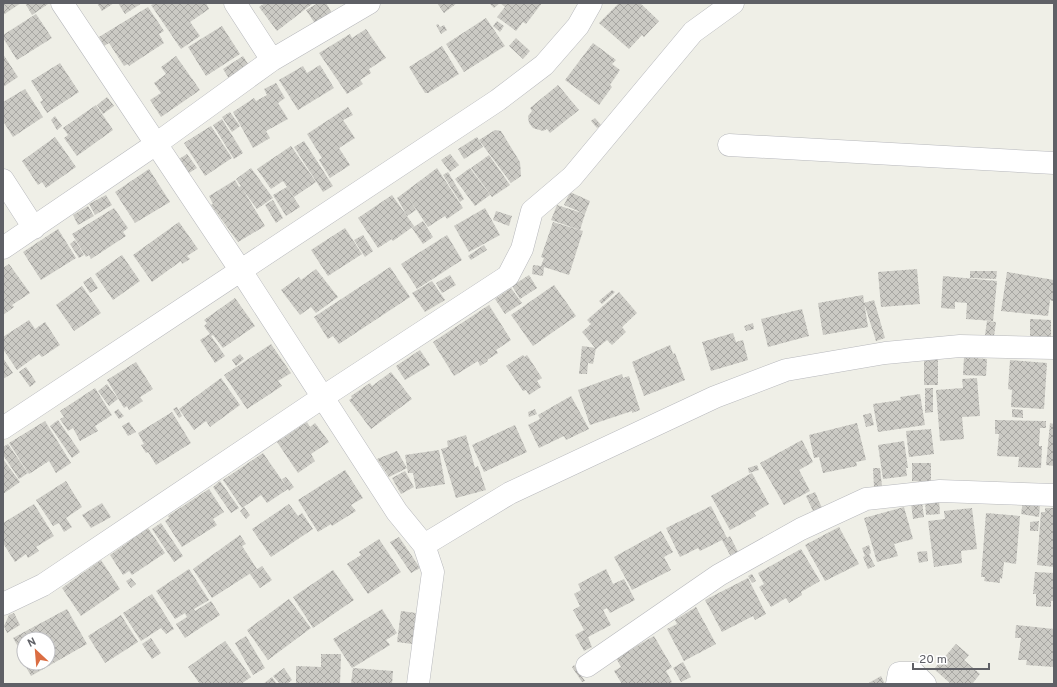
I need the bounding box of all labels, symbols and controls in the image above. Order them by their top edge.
north arrow [16,631,56,671]
text: N [25,635,39,651]
scale bar [913,645,989,671]
text: 20 m [919,652,947,668]

